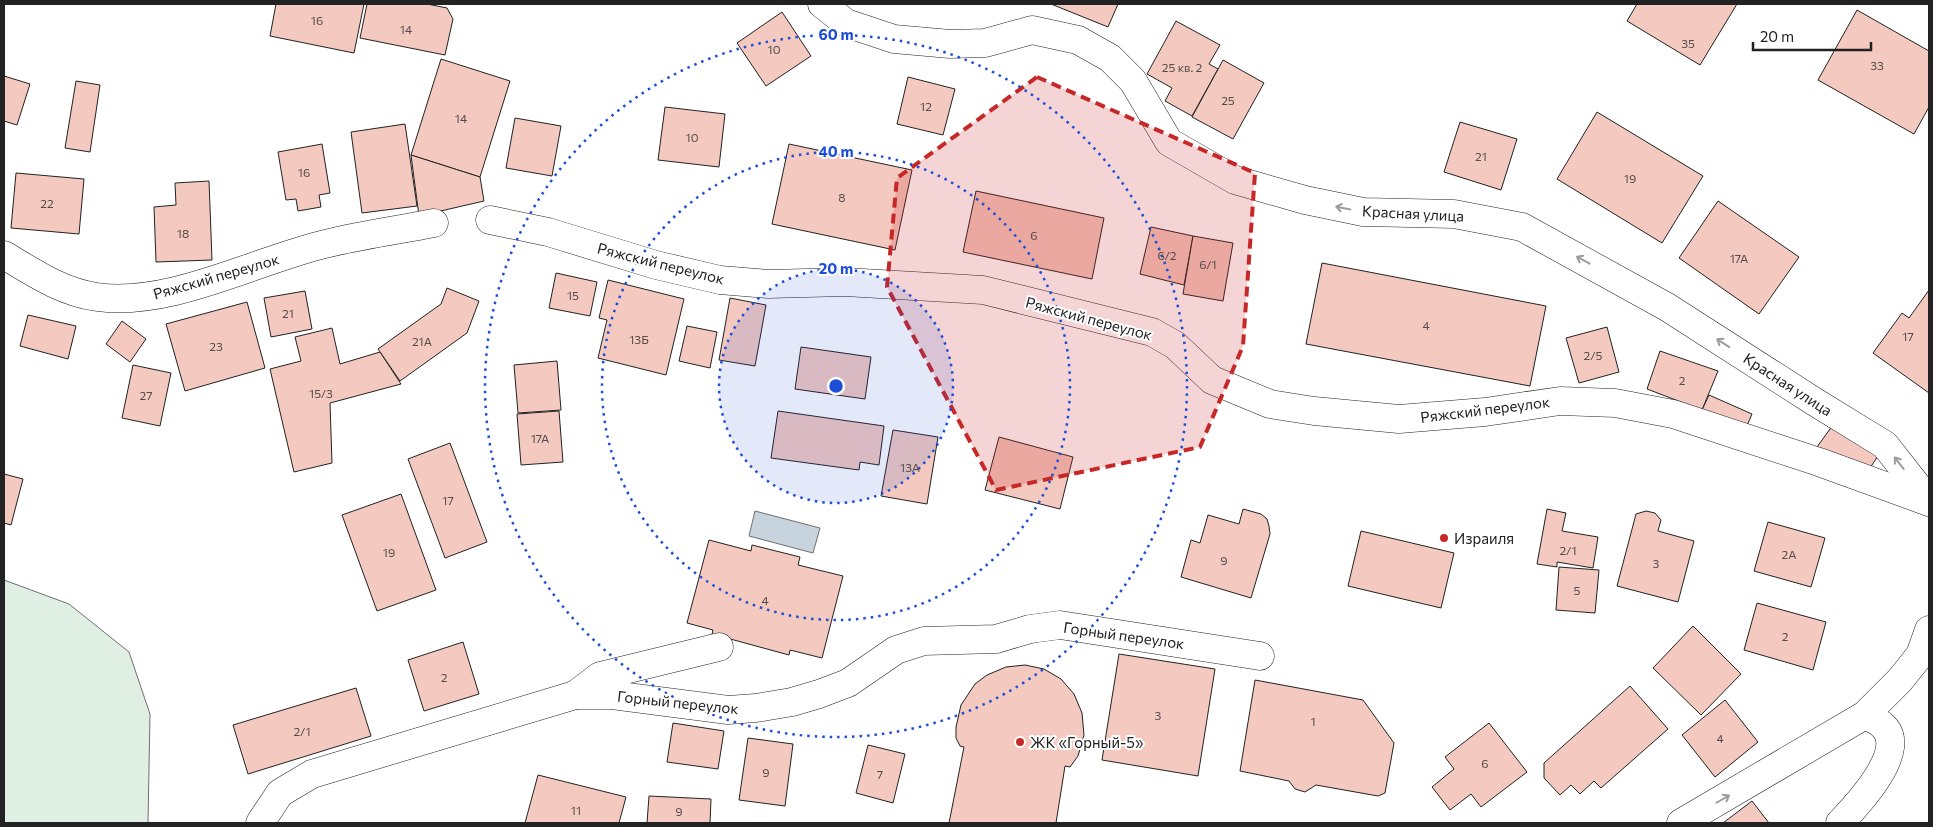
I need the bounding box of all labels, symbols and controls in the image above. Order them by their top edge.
house number: 16 [311,13,323,27]
scale bar [1753,20,1870,52]
house number: 14 [400,22,412,36]
text: 60 m [818,25,854,43]
text: 20 m [1760,27,1794,45]
house number: 35 [1681,36,1695,50]
house number: 10 [768,42,781,56]
house number: 33 [1870,58,1884,72]
house number: 25 кв. 2 [1162,60,1203,74]
house number: 25 [1221,93,1235,107]
house number: 12 [920,99,932,113]
house number: 14 [455,111,467,125]
house number: 10 [686,130,699,144]
text: 40 m [818,142,854,160]
house number: 21 [1475,149,1487,163]
house number: 16 [298,165,310,179]
house number: 19 [1624,171,1636,185]
house number: 8 [838,190,846,204]
house number: 22 [40,196,54,210]
street label: Красная улица [1362,201,1464,225]
one-way arrow [1335,202,1351,212]
house number: 18 [177,226,189,240]
house number: 6 [1030,228,1038,242]
street label: Ряжский переулок [596,239,726,287]
house number: 6/2 [1157,248,1177,262]
street label: Ряжский переулок [151,249,281,303]
house number: 17А [1730,251,1748,265]
one-way arrow [1575,255,1590,265]
house number: 6/1 [1199,257,1217,271]
text: 20 m [819,259,853,277]
house number: 15 [567,288,579,302]
street label: Ряжский переулок [1024,292,1154,344]
house number: 21 [282,306,294,320]
house number: 4 [1422,318,1430,332]
house number: 17 [1902,329,1914,343]
house number: 13Б [629,332,649,346]
house number: 21А [412,334,432,348]
one-way arrow [1716,337,1730,347]
house number: 23 [209,339,223,353]
house number: 2/5 [1584,348,1603,362]
street label: Красная улица [1740,349,1836,419]
house number: 2 [1679,373,1686,387]
centre of rings [827,377,845,395]
house number: 15/3 [309,386,333,400]
house number: 27 [140,388,152,402]
street label: Ряжский переулок [1419,392,1551,426]
house number: 17А [531,431,549,445]
one-way arrow [1894,457,1905,470]
house number: 13А [900,460,920,474]
house number: 17 [442,493,454,507]
place label: Израиля [1454,529,1514,547]
marker: Израиля [1438,532,1450,544]
house number: 2/1 [1559,543,1577,557]
house number: 19 [383,545,395,559]
house number: 2А [1782,547,1796,561]
house number: 9 [1220,553,1228,567]
house number: 3 [1653,556,1660,570]
house number: 5 [1574,583,1581,597]
house number: 4 [761,593,769,607]
street label: Горный переулок [1062,618,1186,652]
house number: 2 [1782,629,1789,643]
house number: 2 [441,670,448,684]
street label: Горный переулок [616,687,740,717]
house number: 3 [1155,708,1162,722]
house number: 1 [1310,714,1316,728]
house number: 2/1 [293,724,311,738]
house number: 4 [1716,731,1724,745]
place label: ЖК «Горный-5» [1030,733,1144,751]
marker: ЖК «Горный-5» [1014,736,1026,748]
house number: 6 [1481,756,1489,770]
house number: 9 [762,765,770,779]
house number: 7 [877,767,883,781]
one-way arrow [1716,793,1730,803]
house number: 11 [571,803,581,817]
house number: 9 [675,804,683,818]

